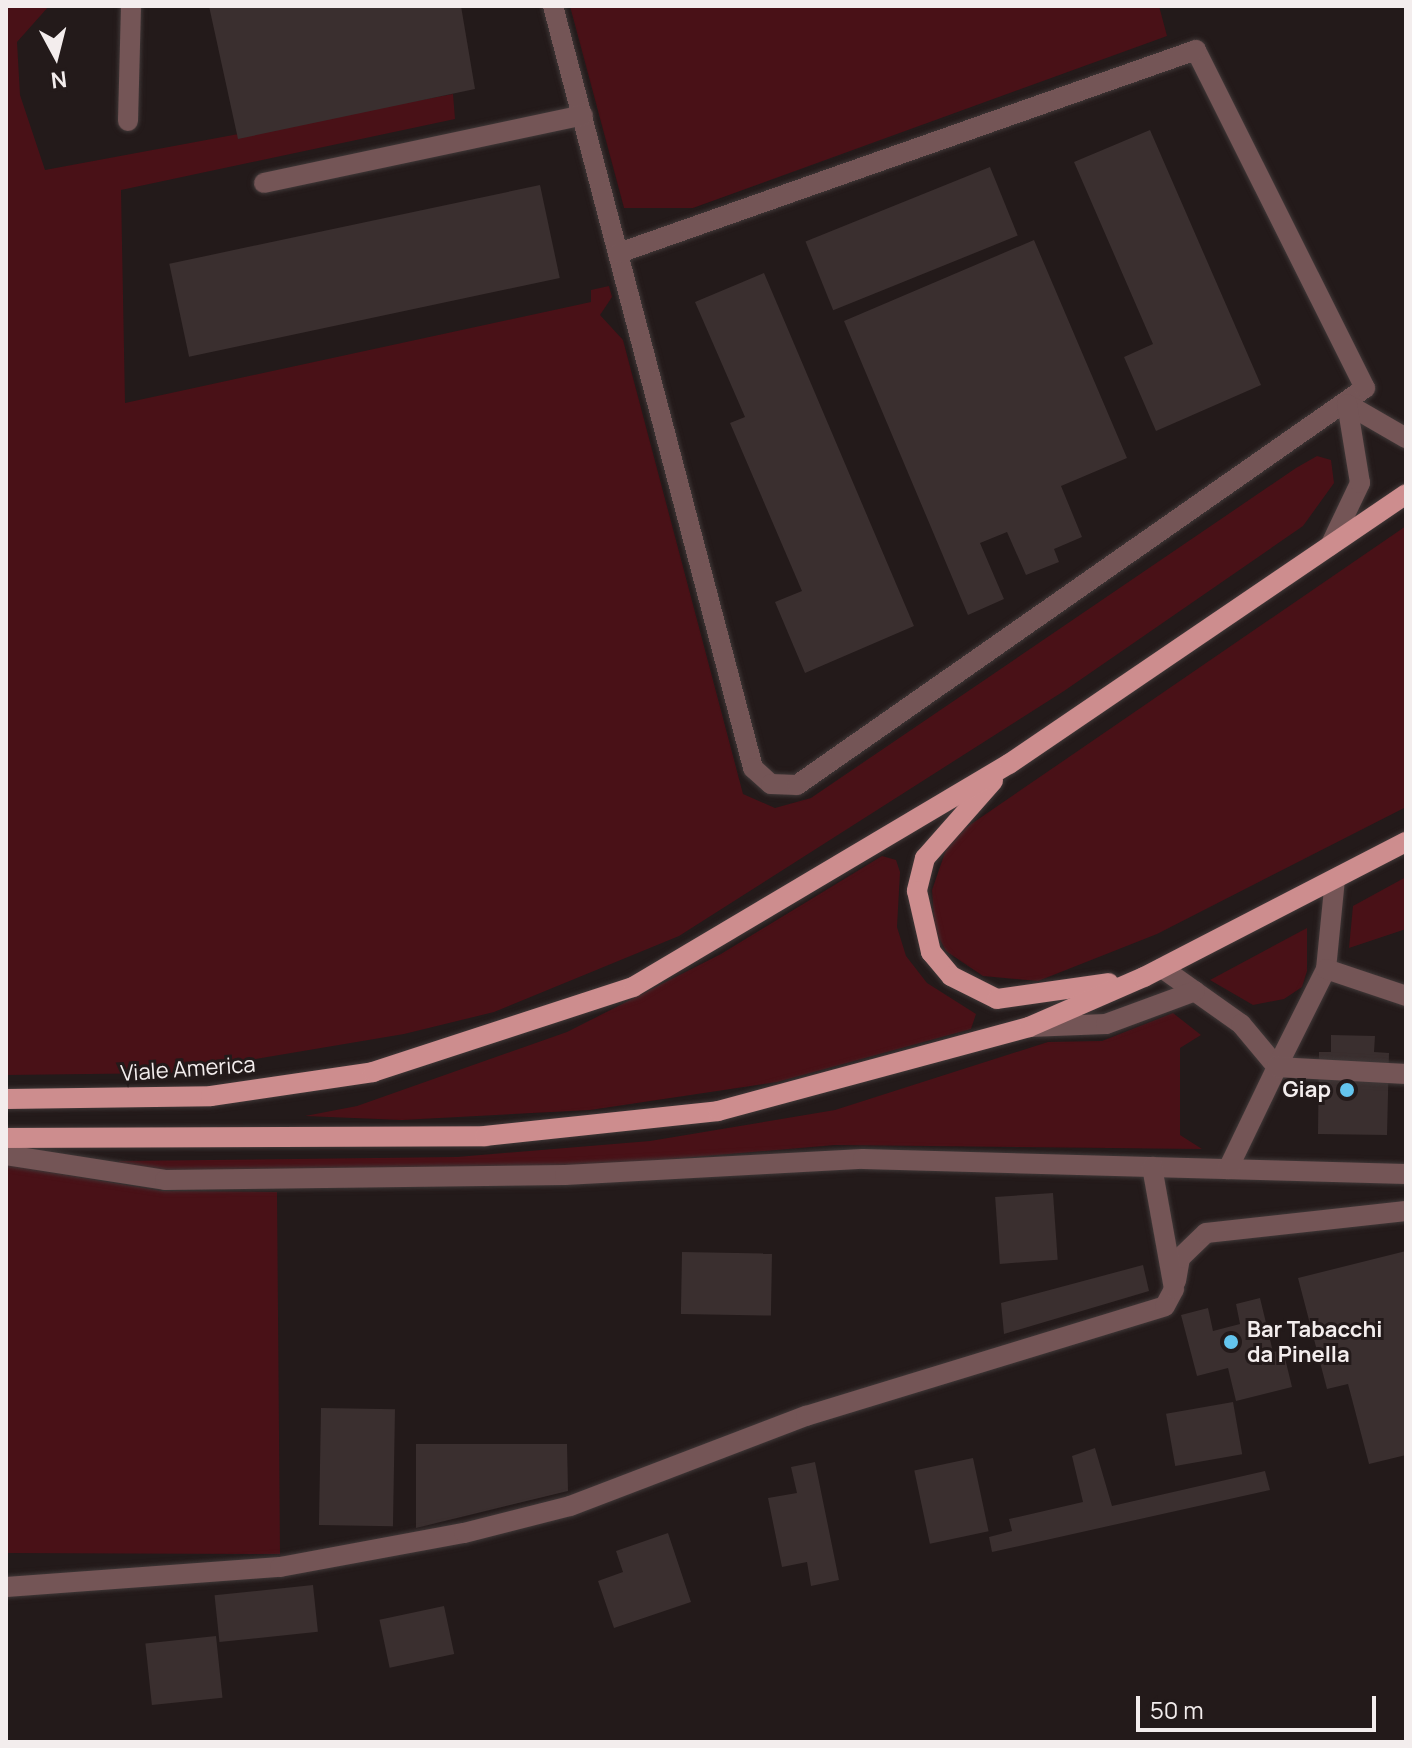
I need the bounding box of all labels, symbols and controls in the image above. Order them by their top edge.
north arrow [16,16,96,96]
text: N [49,64,69,96]
street label: Viale America [120,1051,256,1087]
place label: Giap [1283,1077,1331,1103]
marker: Giap [1338,1081,1356,1099]
place label: Bar Tabacchi da Pinella [1247,1316,1382,1368]
marker: Bar Tabacchi da Pinella [1222,1333,1240,1351]
scale bar [1140,1680,1380,1730]
text: 50 m [1150,1693,1204,1726]

